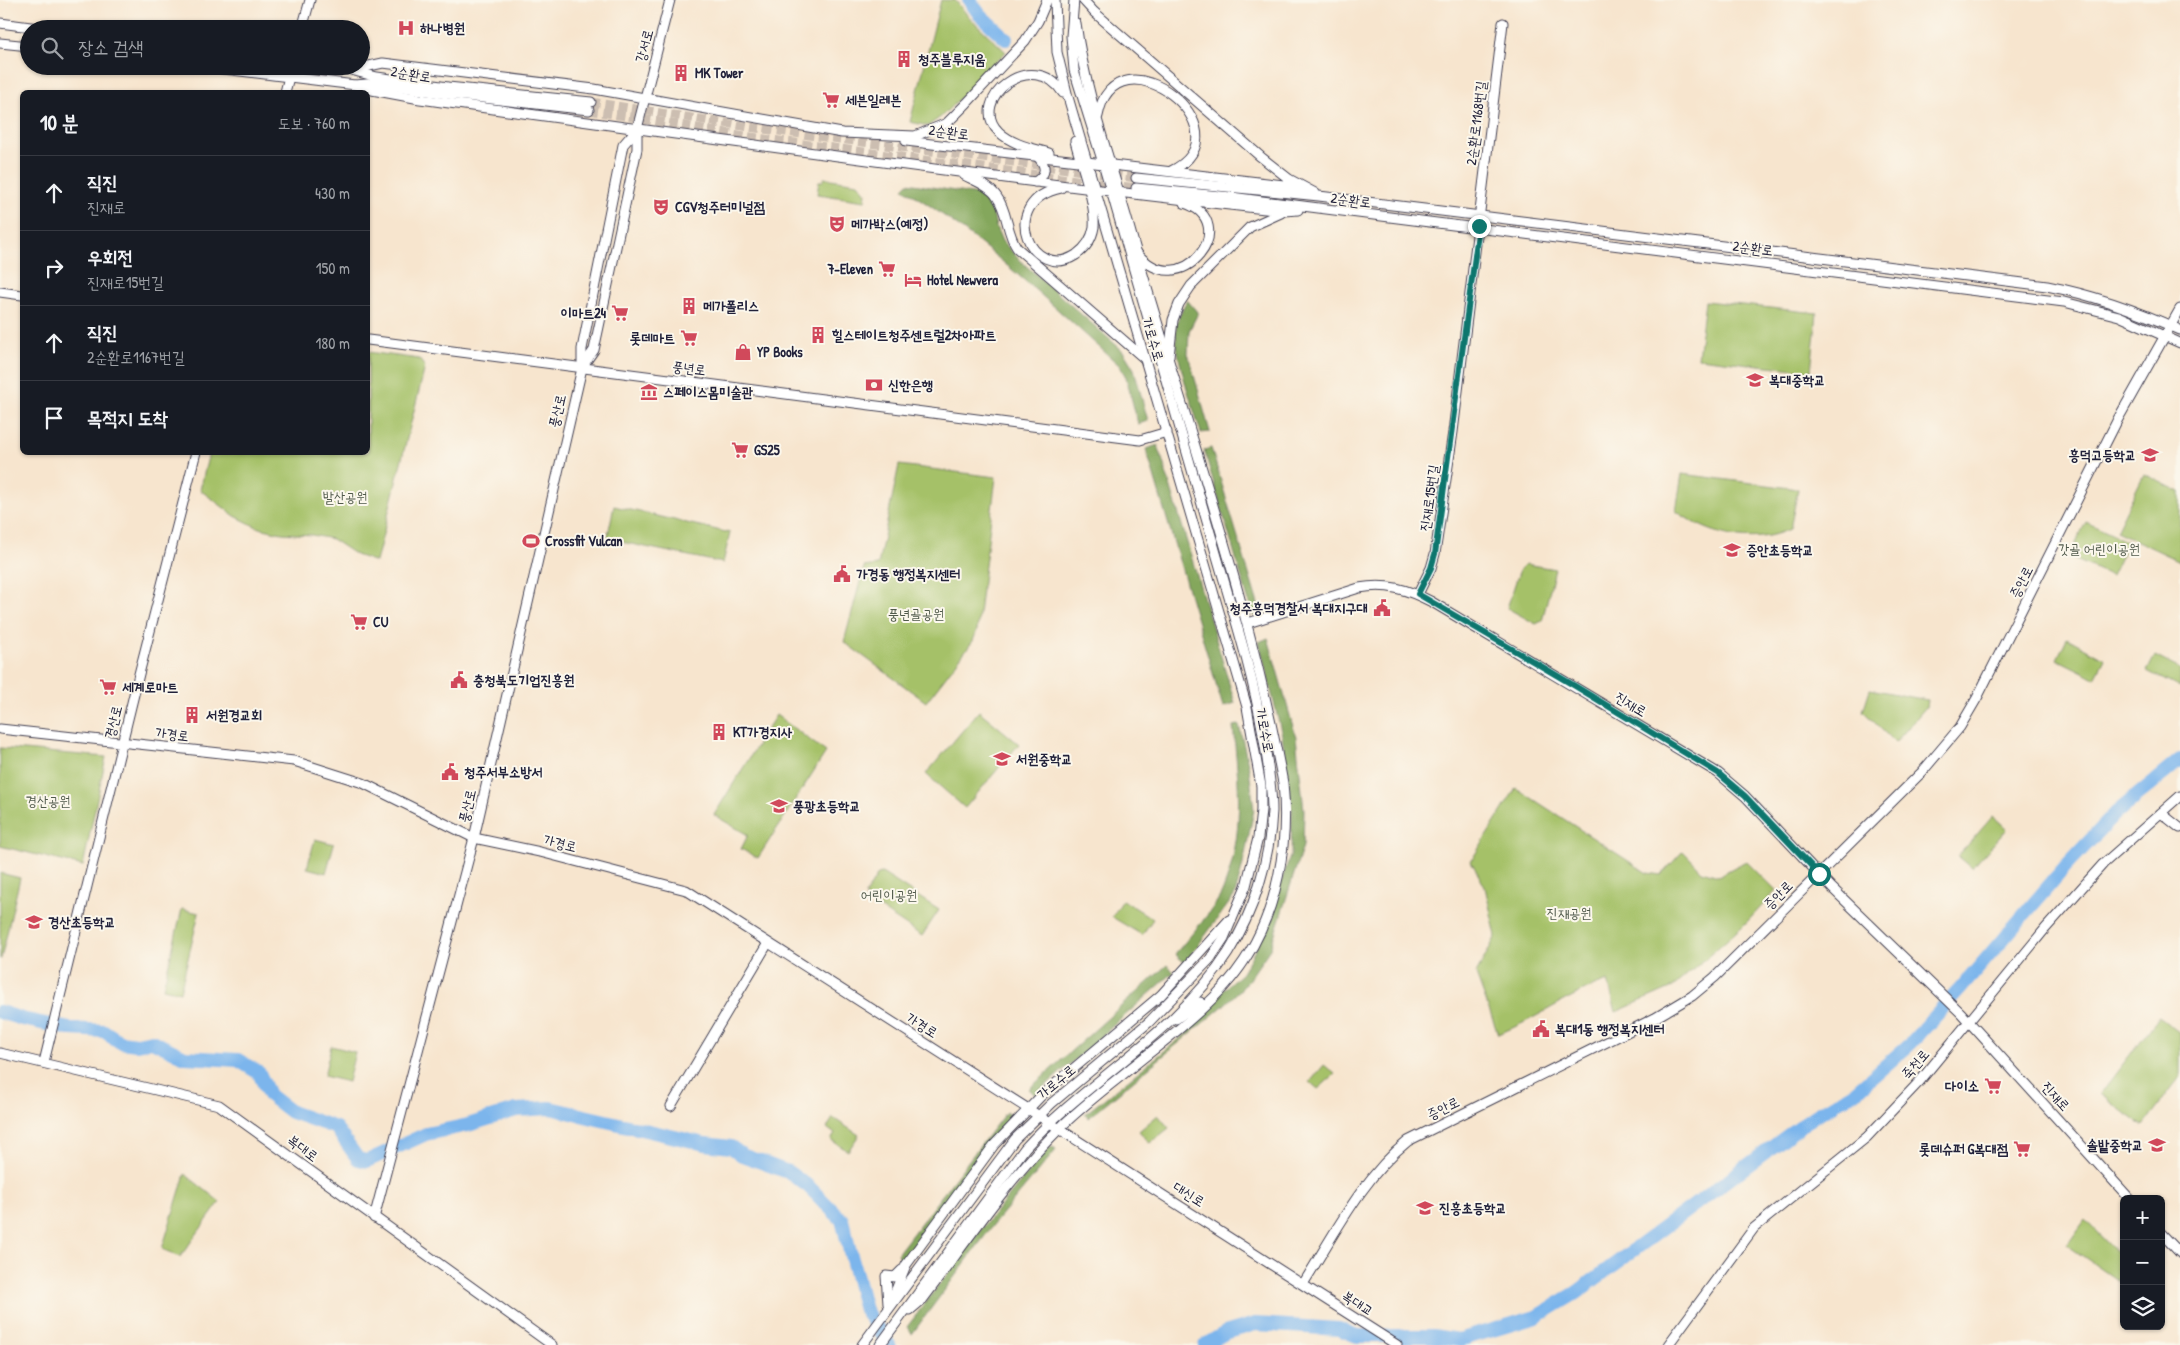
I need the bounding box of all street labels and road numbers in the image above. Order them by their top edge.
street label: 강서로 [630,27,657,65]
street label: 2순환로 [390,61,432,86]
street label: 2순환로1168번길 [1461,79,1490,166]
street label: 2순환로 [928,120,970,143]
street label: 2순환로 [1330,188,1372,211]
street label: 2순환로 [1732,236,1774,259]
street label: 가로수로 [1138,315,1169,363]
street label: 풍년로 [671,356,707,379]
street label: 풍산로 [543,392,570,429]
street label: 진재로15번길 [1414,463,1443,533]
street label: 증안로 [2004,562,2037,601]
street label: 진재로 [1612,687,1651,720]
street label: 경산로 [99,703,126,741]
street label: 가로수로 [1252,706,1279,754]
street label: 가경로 [154,722,190,745]
street label: 풍산로 [453,787,480,824]
street label: 가경로 [541,829,579,856]
street label: 증안로 [1759,876,1796,913]
street label: 가경로 [903,1008,942,1042]
street label: 죽천로 [1896,1045,1933,1083]
street label: 가로수로 [1032,1060,1079,1103]
street label: 진재로 [2038,1077,2075,1115]
street label: 증안로 [1423,1092,1462,1123]
street label: 복대로 [284,1130,323,1165]
street label: 대신로 [1170,1177,1209,1211]
street label: 복대교 [1339,1285,1378,1320]

